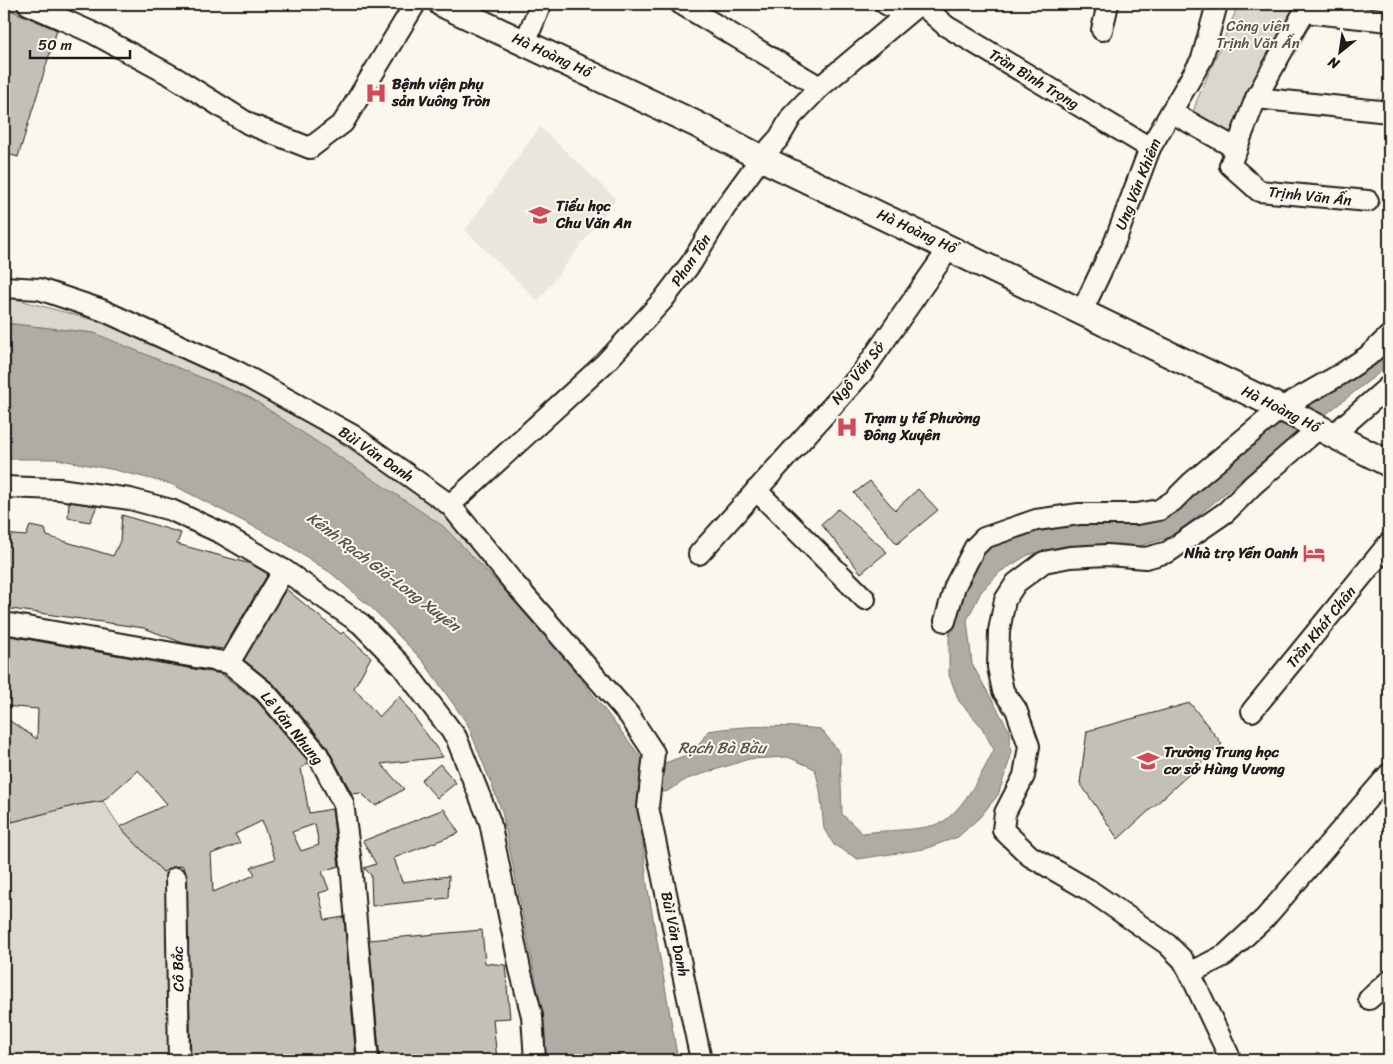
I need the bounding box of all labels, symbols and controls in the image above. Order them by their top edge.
park label: Công viên Trịnh Văn Ấn [1216,13,1300,56]
street label: Hà Hoàng Hổ [508,25,598,86]
scale bar [30,28,130,60]
north arrow [1316,28,1366,78]
text: 50 m [38,32,73,58]
street label: Trần Bình Trọng [984,42,1084,116]
text: N [1323,49,1345,77]
place label: Bệnh viện phụ sản Vuông Tròn [391,71,491,114]
hospital icon: Bệnh viện phụ sản Vuông Tròn [363,80,389,106]
street label: Ung Văn Khiêm [1108,134,1168,234]
street label: Trịnh Văn Ấn [1267,179,1353,213]
place label: Tiểu học Chu Văn An [555,193,632,236]
street label: Hà Hoàng Hổ [873,201,963,262]
school or university icon: Tiểu học Chu Văn An [527,202,553,228]
street label: Phan Tôn [664,228,718,292]
street label: Ngô Văn Sở [824,335,892,410]
street label: Hà Hoàng Hổ [1237,378,1327,441]
place label: Trạm y tế Phường Đông Xuyên [863,405,981,448]
hospital icon: Trạm y tế Phường Đông Xuyên [834,414,860,440]
street label: Bùi Văn Danh [333,419,419,489]
water label: Kênh Rạch Giá-Long Xuyên [301,504,469,640]
place label: Nhà trọ Yến Oanh [1184,540,1298,566]
hotel icon: Nhà trọ Yến Oanh [1301,540,1327,566]
street label: Trần Khát Chân [1279,580,1363,674]
street label: Lê Văn Nhung [254,685,330,771]
water label: Rạch Bà Bầu [678,733,768,762]
place label: Trường Trung học cơ sở Hùng Vương [1163,739,1285,782]
school or university icon: Trường Trung học cơ sở Hùng Vương [1135,748,1161,774]
street label: Bùi Văn Danh [653,889,697,979]
street label: Cô Bắc [165,946,191,992]

